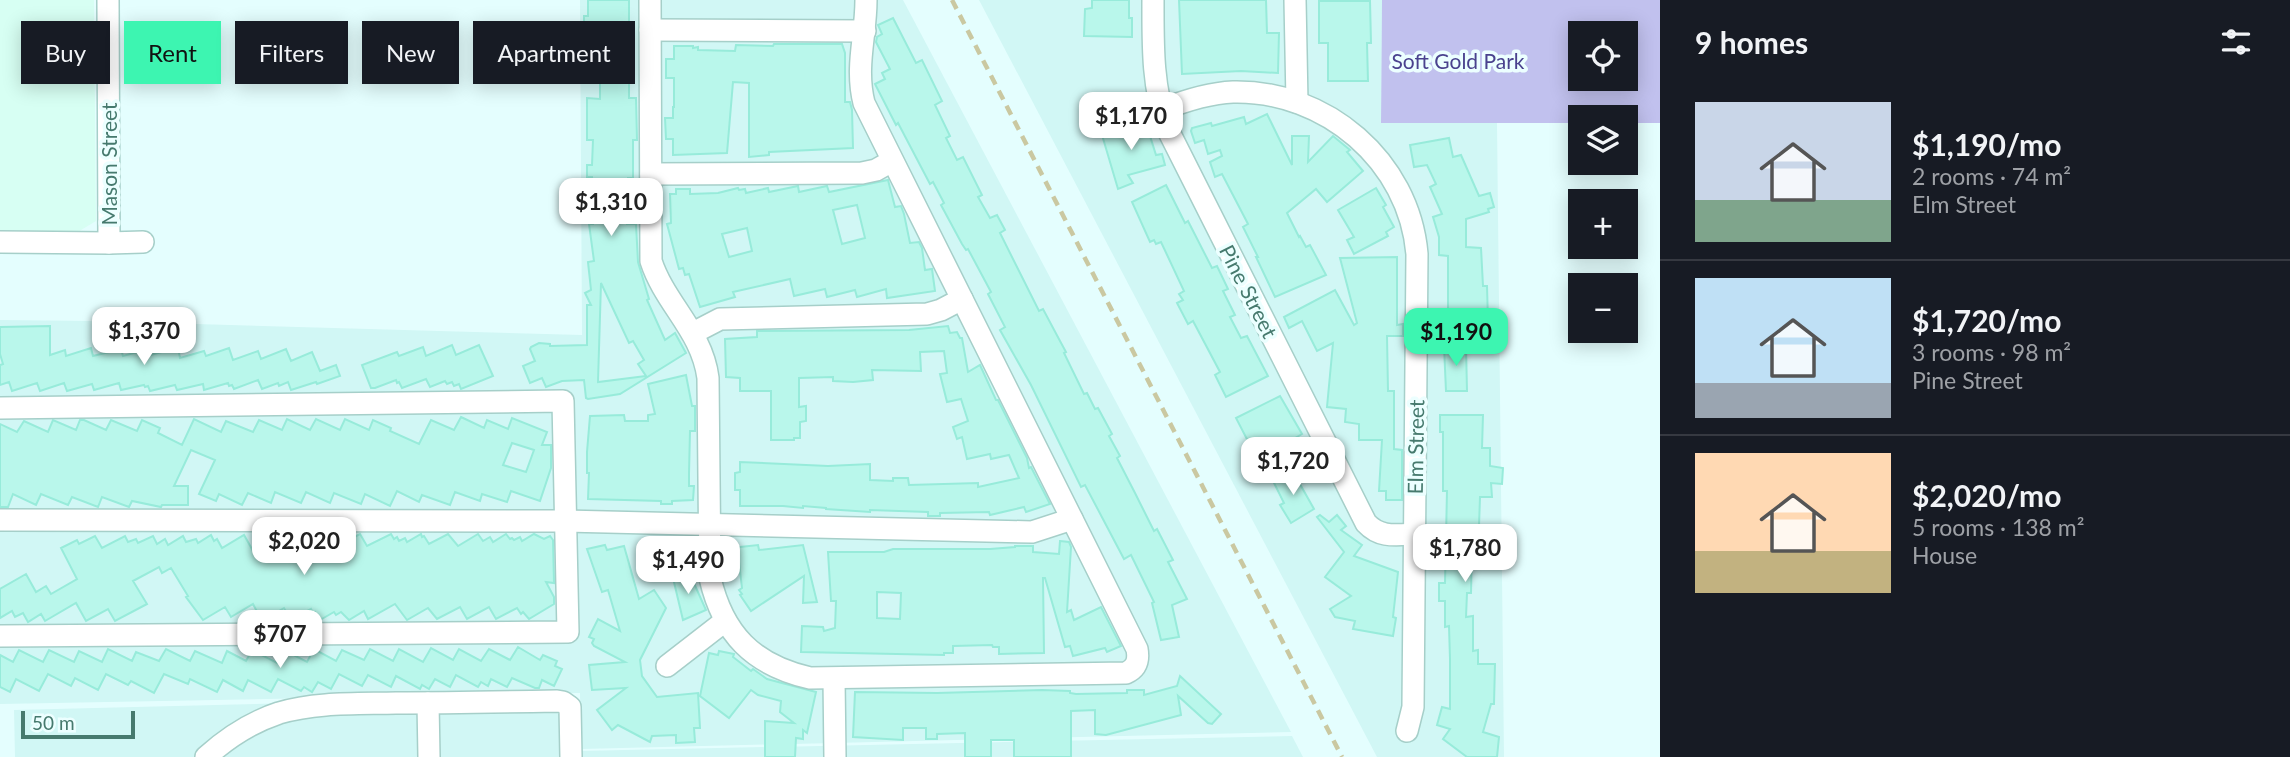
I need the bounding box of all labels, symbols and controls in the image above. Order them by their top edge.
chip: Buy [21,21,110,84]
chip: Rent [124,21,221,84]
chip: Filters [235,21,348,84]
chip: New [362,21,459,84]
chip: Apartment [473,21,635,84]
map controls [1568,21,1638,343]
button: locate [1568,21,1638,91]
icon: filters [2217,23,2255,61]
text: 9 homes [1695,24,1808,60]
park label: Soft Gold Park [1392,48,1525,73]
pin: $1,170 [1074,92,1188,152]
text: $1,170 [1095,101,1167,129]
street label: Mason Street [96,102,121,226]
button: layers [1568,105,1638,175]
text: $1,190/mo [1912,126,2061,162]
icon: home [1751,130,1835,214]
text: 2 rooms · 74 m² [1912,162,2071,190]
pin: $1,310 [554,178,668,238]
text: $1,310 [575,187,647,215]
button: + [1568,189,1638,259]
text: Elm Street [1912,190,2016,218]
street label: Pine Street [1215,240,1283,342]
button: − [1568,273,1638,343]
text: $1,720/mo [1912,302,2061,338]
icon: home [1751,306,1835,390]
pin: $1,370 [87,308,201,367]
pin: $1,190 [1399,308,1513,368]
text: $1,370 [108,316,180,344]
text: $1,190 [1420,317,1492,345]
text: 3 rooms · 98 m² [1912,338,2071,366]
text: Pine Street [1912,366,2023,394]
street label: Elm Street [1402,399,1428,495]
pin: $1,720 [1236,438,1350,497]
text: $1,720 [1257,446,1329,474]
text: $2,020/mo [1912,477,2061,513]
icon: home [1751,481,1835,565]
text: 5 rooms · 138 m² [1912,513,2084,541]
pin: $2,020 [247,518,361,577]
pin: $1,780 [1408,524,1522,584]
text: $2,020 [268,526,340,554]
text: $1,780 [1429,533,1501,561]
pin: $1,490 [631,536,745,596]
text: House [1912,541,1977,569]
text: $1,490 [652,545,724,573]
pin: $707 [239,610,321,670]
text: $707 [253,619,307,647]
scale bar [21,708,135,740]
text: 50 m [32,711,75,734]

